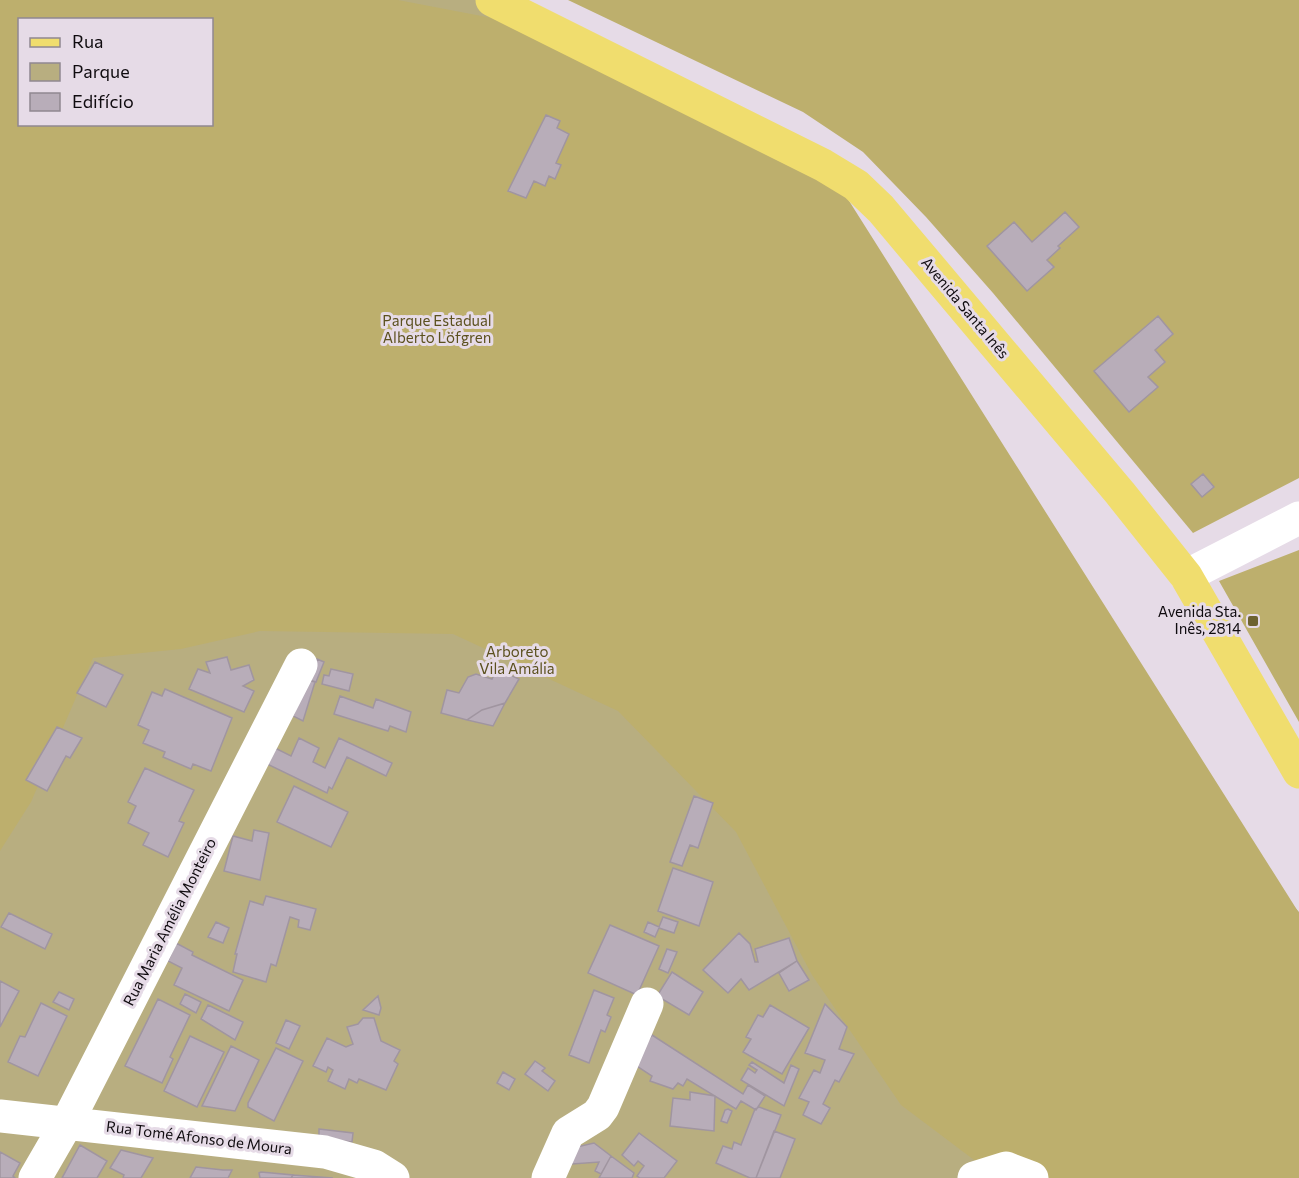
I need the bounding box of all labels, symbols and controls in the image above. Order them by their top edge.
legend [18,18,213,126]
text: Rua [72,30,103,52]
text: Parque [72,60,130,82]
text: Edifício [72,90,134,112]
street label: Avenida Santa Inês [918,253,1013,362]
park label: Parque Estadual Alberto Löfgren [382,311,492,346]
place label: Avenida Sta. Inês, 2814 [1158,602,1241,637]
marker: Avenida Sta. Inês, 2814 [1246,614,1260,628]
park label: Arboreto Vila Amália [479,642,555,677]
street label: Rua Maria Amélia Monteiro [119,835,219,1008]
street label: Rua Tomé Afonso de Moura [105,1117,293,1157]

